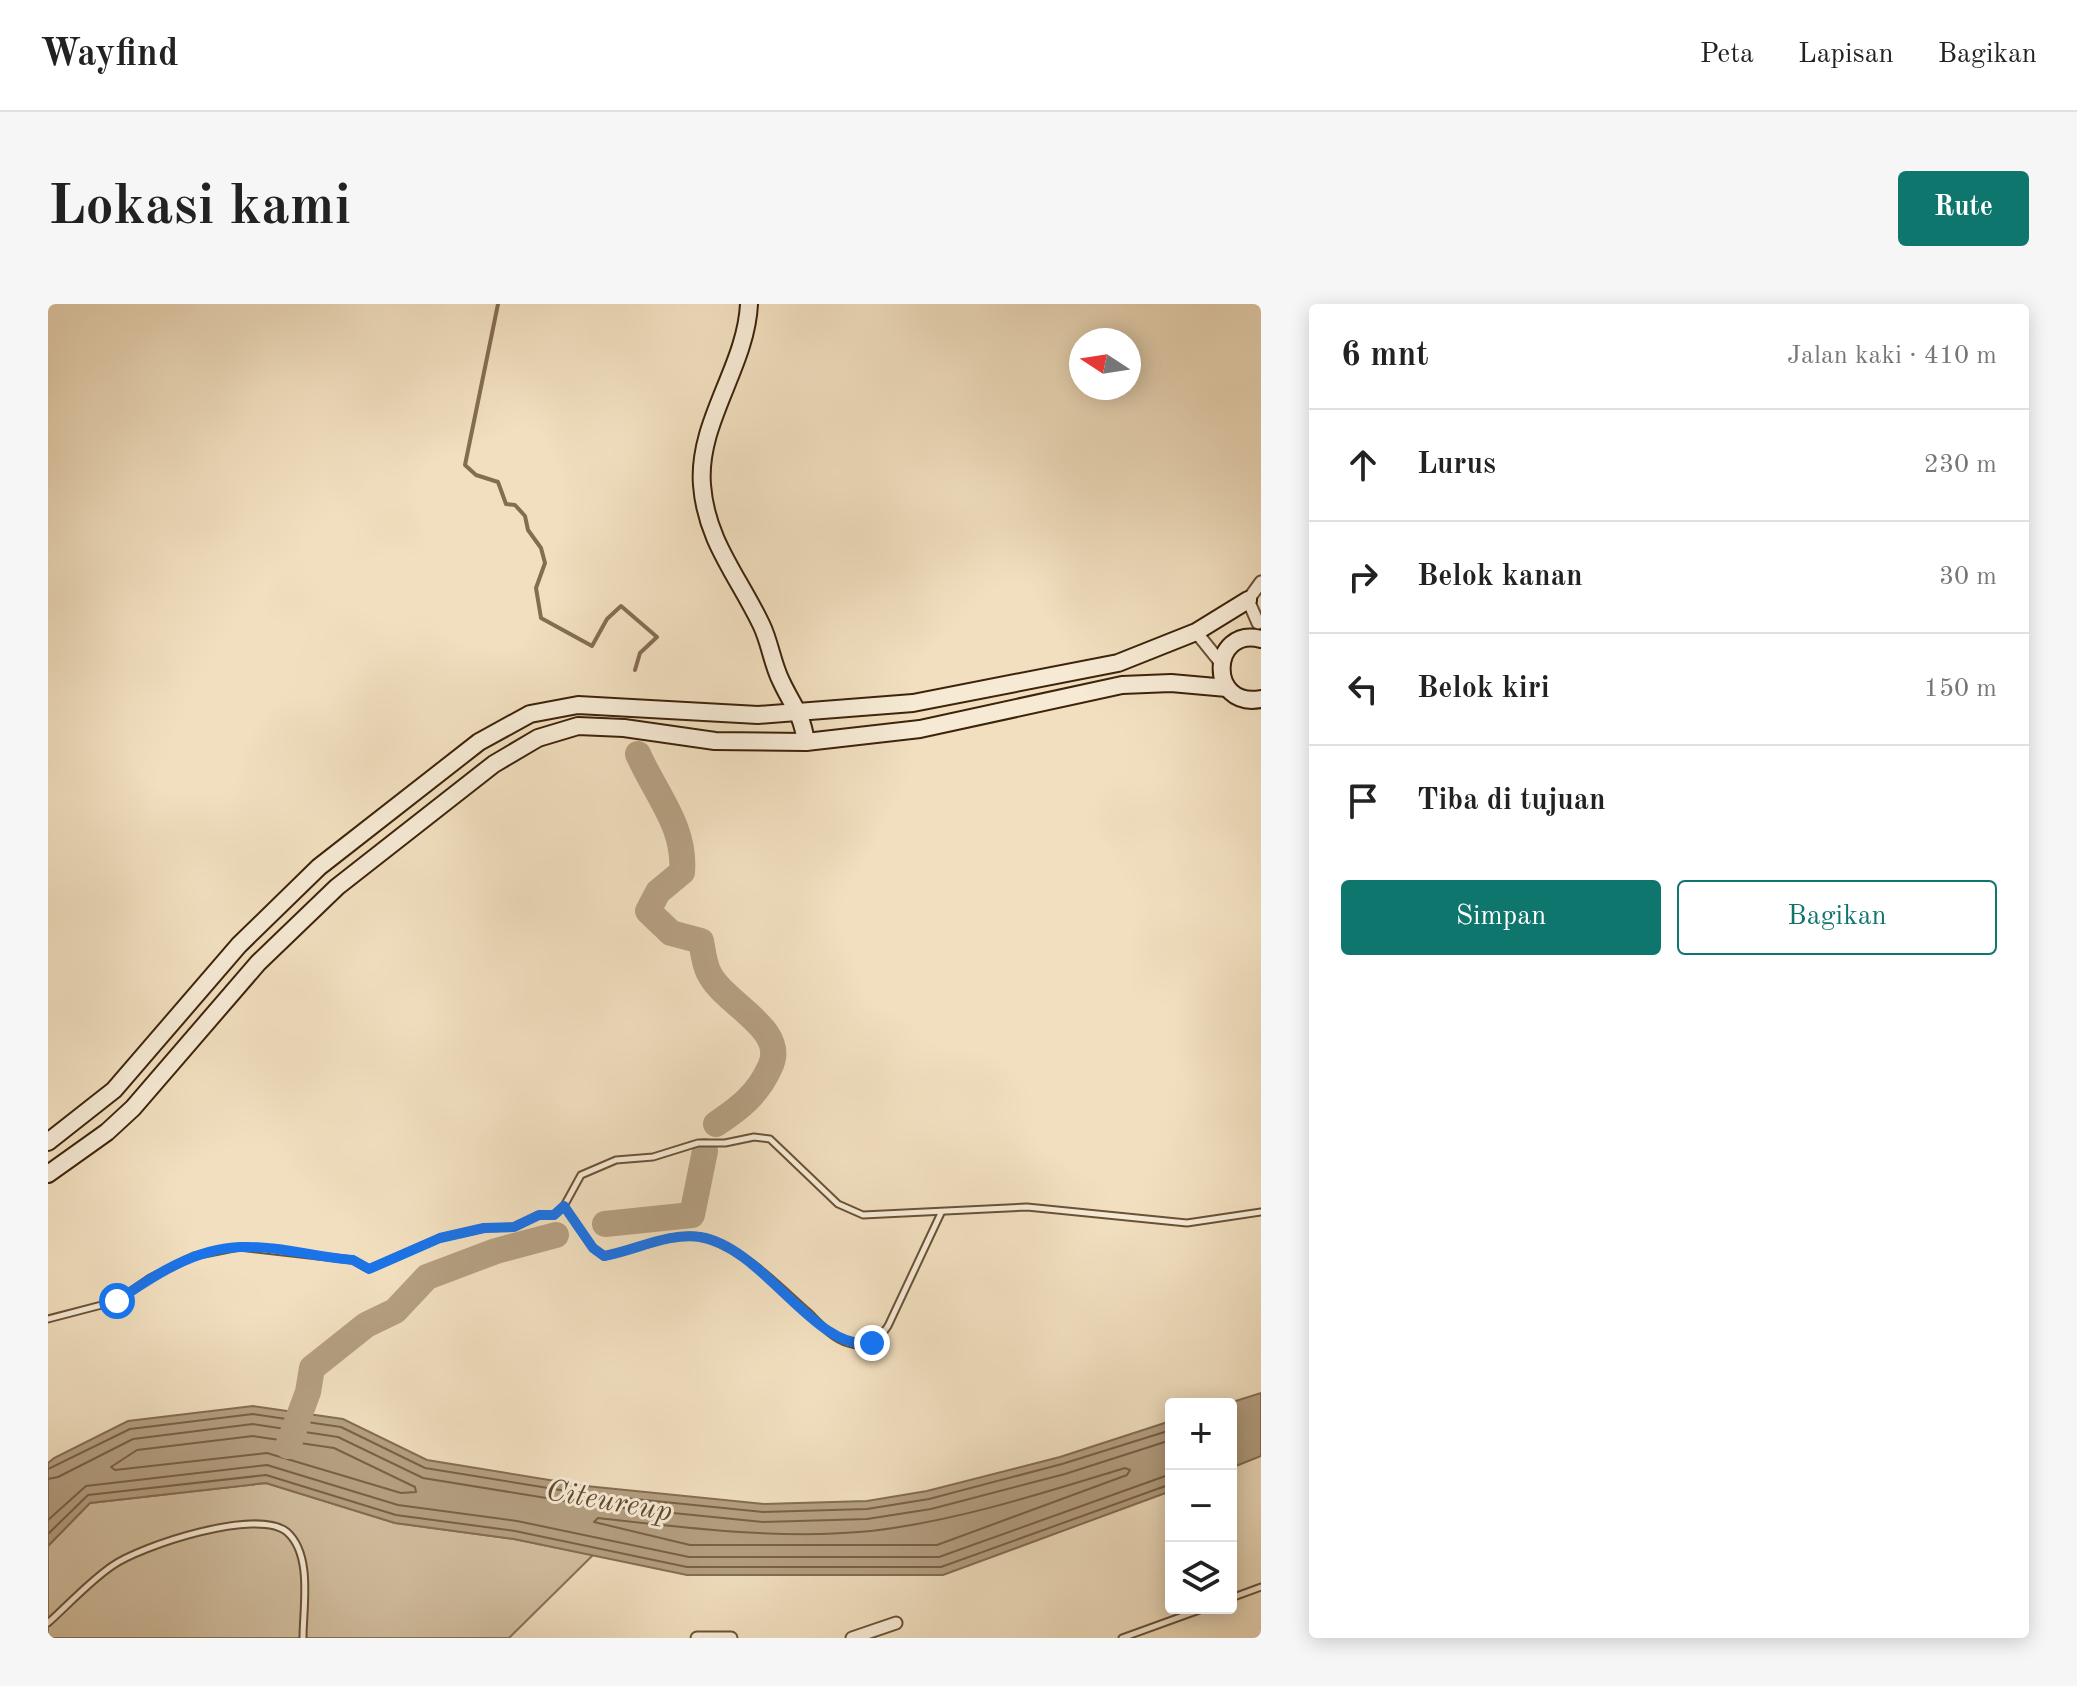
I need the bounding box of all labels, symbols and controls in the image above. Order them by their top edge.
text: Wayfind [40,36,178,74]
text: Peta [1700,41,1754,69]
text: Lapisan [1798,41,1894,69]
text: Bagikan [1938,41,2037,69]
button: Rute [1898,171,2029,246]
text: Lokasi kami [48,180,351,236]
north arrow [1069,328,1141,400]
text: 6 mnt [1341,339,1429,373]
text: Jalan kaki · 410 m [1787,343,1997,369]
icon: ahead [1341,443,1385,487]
text: Lurus [1417,450,1496,480]
text: 230 m [1924,452,1997,478]
icon: right [1341,555,1385,599]
text: Belok kanan [1417,562,1583,592]
text: 30 m [1939,564,1997,590]
icon: left [1341,667,1385,711]
text: Belok kiri [1417,674,1550,704]
text: 150 m [1924,676,1997,702]
icon: arrive [1341,779,1385,823]
text: Tiba di tujuan [1417,786,1606,816]
button: Simpan [1341,880,1661,955]
button: Bagikan [1677,880,1997,955]
route start [99,1283,135,1319]
route end [854,1325,890,1361]
map controls [1165,1398,1237,1614]
button: + [1165,1398,1237,1470]
button: − [1165,1470,1237,1542]
water label: Citeureup [543,1476,675,1528]
button: layers [1165,1542,1237,1614]

